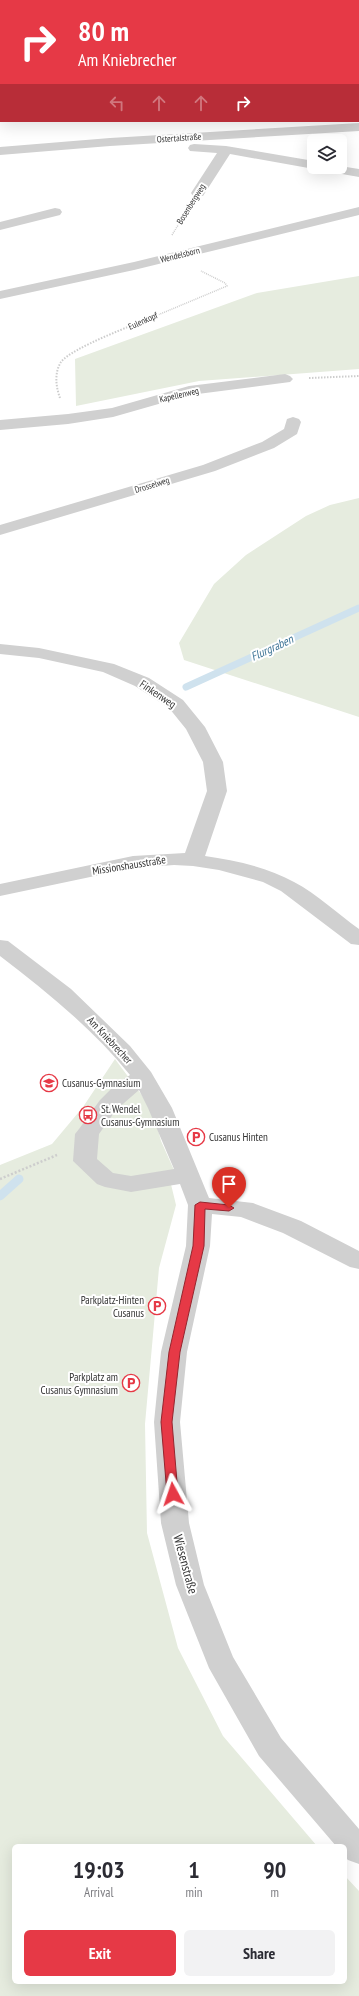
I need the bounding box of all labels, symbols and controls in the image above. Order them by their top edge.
text: 80 m [78,12,129,49]
icon: right [12,16,64,68]
text: Am Kniebrecher [78,48,177,71]
icon: left [106,92,128,114]
icon: ahead [148,92,170,114]
icon: ahead [190,92,212,114]
icon: right [232,92,254,114]
street label: Ostertalstraße [156,130,202,145]
map controls [307,134,347,174]
button: layers [307,134,347,174]
street label: Bosenbergweg [174,181,207,226]
street label: Wendelsborn [159,244,201,265]
street label: Eulenkopf [126,309,160,332]
street label: Kapellenweg [158,385,200,404]
street label: Drosselweg [133,474,171,495]
water label: Flurgraben [248,631,296,664]
street label: Finkenweg [137,677,179,711]
street label: Missionshausstraße [91,852,167,878]
street label: Am Kniebrecher [84,1013,136,1067]
school or university icon: Cusanus-Gymnasium [39,1073,59,1093]
place label: Cusanus-Gymnasium [62,1076,140,1090]
place label: St. Wendel Cusanus-Gymnasium [101,1102,179,1129]
bus stop icon: St. Wendel Cusanus-Gymnasium [78,1105,98,1125]
parking icon: Cusanus Hinten [186,1127,206,1147]
place label: Cusanus Hinten [209,1130,268,1144]
pin [212,1167,246,1208]
icon: arrive [218,1173,240,1195]
place label: Parkplatz-Hinten Cusanus [81,1293,144,1320]
parking icon: Parkplatz-Hinten Cusanus [147,1296,167,1316]
place label: Parkplatz am Cusanus Gymnasium [41,1370,118,1397]
parking icon: Parkplatz am Cusanus Gymnasium [121,1373,141,1393]
position arrow [152,1473,194,1515]
street label: Wiesenstraße [169,1533,202,1596]
text: 19:03 [73,1854,125,1885]
text: 1 [188,1854,200,1885]
text: 90 [263,1854,286,1885]
text: Arrival [84,1884,113,1901]
text: min [185,1884,202,1901]
text: m [271,1884,279,1901]
button: Exit [24,1930,176,1976]
button: Share [184,1930,335,1976]

